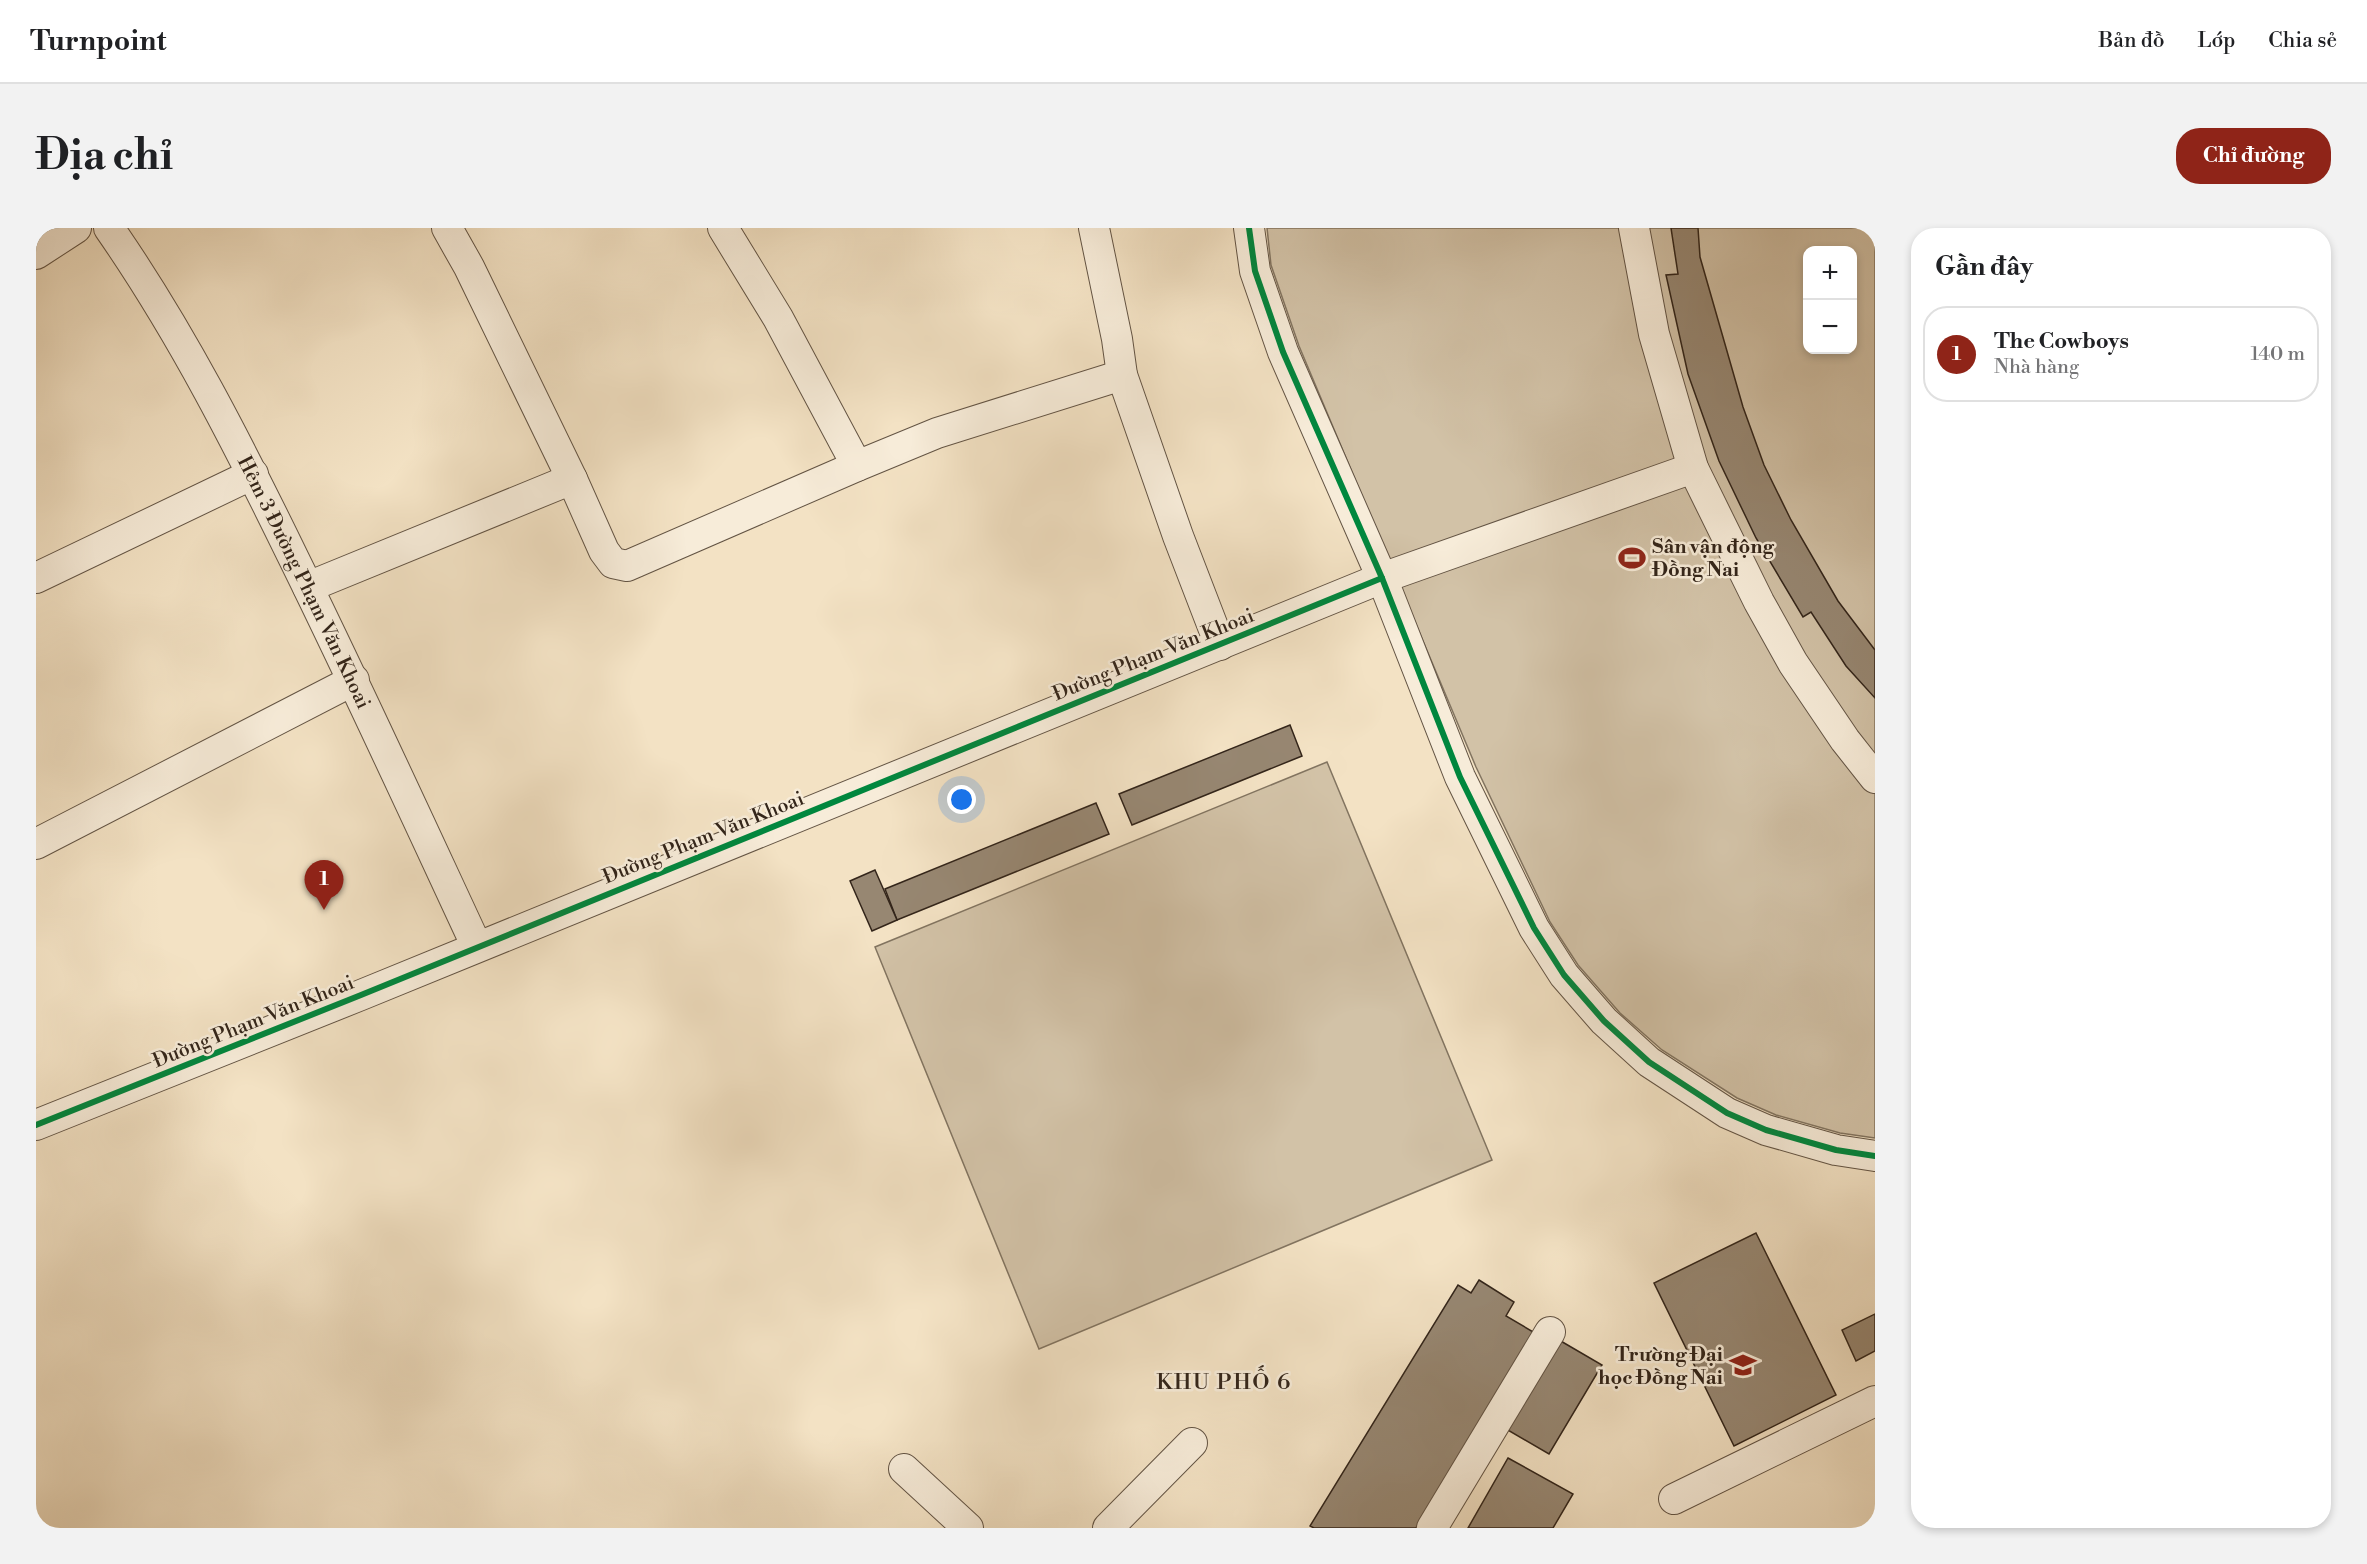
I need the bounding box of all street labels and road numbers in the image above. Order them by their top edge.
street label: Hẻm 3 Đường Phạm Văn Khoai [231,452,375,714]
street label: Đường Phạm Văn Khoai [1049,603,1258,707]
street label: Đường Phạm Văn Khoai [599,786,808,890]
street label: Đường Phạm Văn Khoai [149,970,358,1074]

